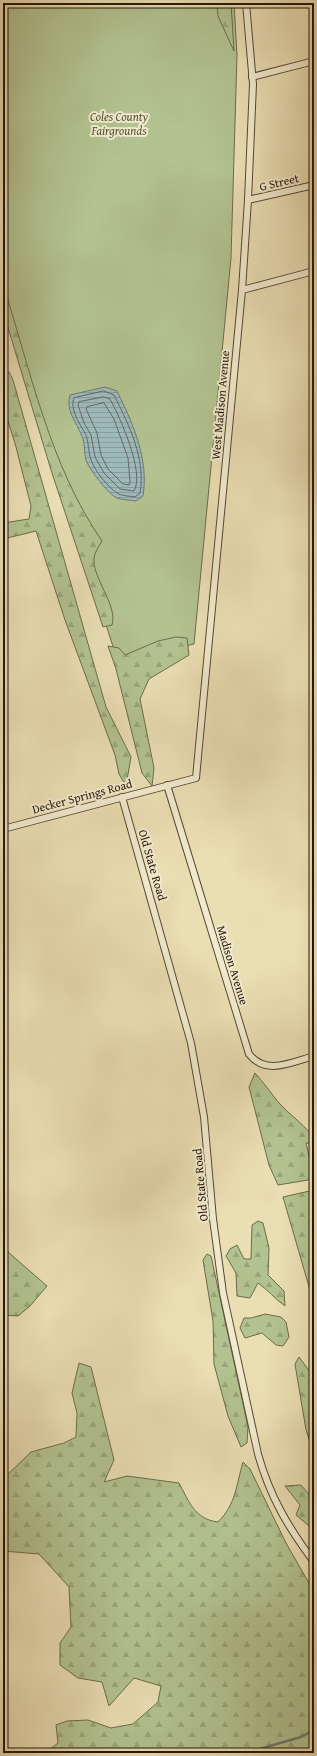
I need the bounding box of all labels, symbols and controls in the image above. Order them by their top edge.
park label: Coles County Fairgrounds [90,108,149,139]
street label: G Street [258,169,301,195]
street label: West Madison Avenue [207,349,233,460]
street label: Decker Springs Road [30,774,135,818]
street label: Old State Road [135,828,171,903]
street label: Madison Avenue [213,923,253,1007]
street label: Old State Road [188,1147,212,1222]

